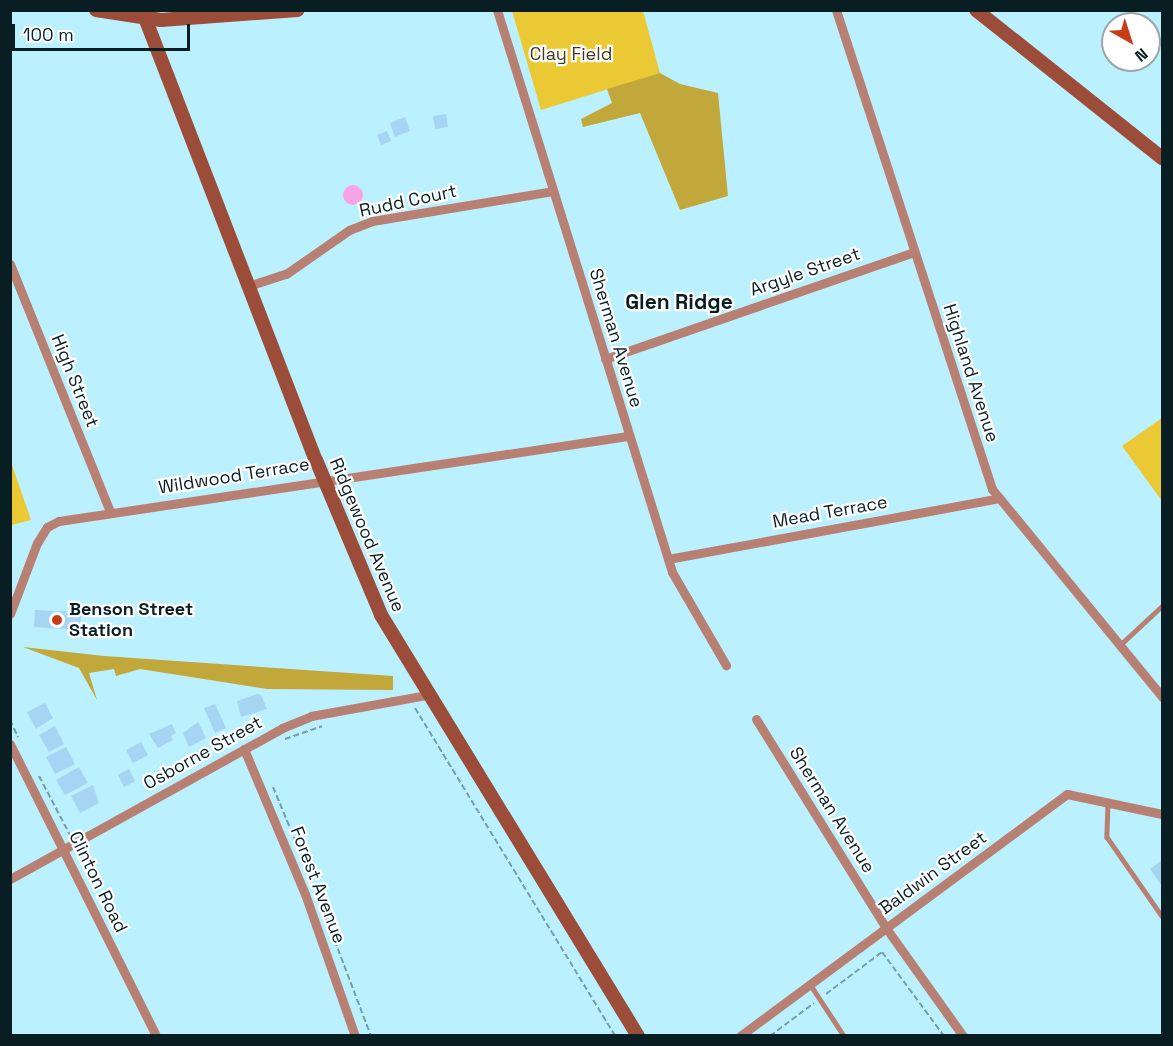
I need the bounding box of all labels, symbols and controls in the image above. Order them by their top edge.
scale bar [15,12,194,50]
north arrow [1101,12,1161,72]
text: 100 m [23,23,74,46]
park label: Clay Field [530,43,612,65]
text: N [1131,43,1152,66]
street label: Rudd Court [357,180,459,222]
street label: Argyle Street [747,243,863,301]
street label: Sherman Avenue [585,266,647,410]
district label: Glen Ridge [625,289,733,315]
street label: Highland Avenue [938,301,1004,445]
street label: High Street [47,331,103,431]
street label: Wildwood Terrace [157,453,311,499]
street label: Ridgewood Avenue [325,455,409,615]
street label: Mead Terrace [771,491,889,533]
place label: Benson Street Station [69,599,193,642]
marker: Benson Street Station [50,613,64,627]
street label: Osborne Street [140,711,266,795]
street label: Sherman Avenue [785,743,879,877]
street label: Forest Avenue [286,823,350,947]
street label: Baldwin Street [875,827,991,919]
street label: Clinton Road [64,828,132,936]

